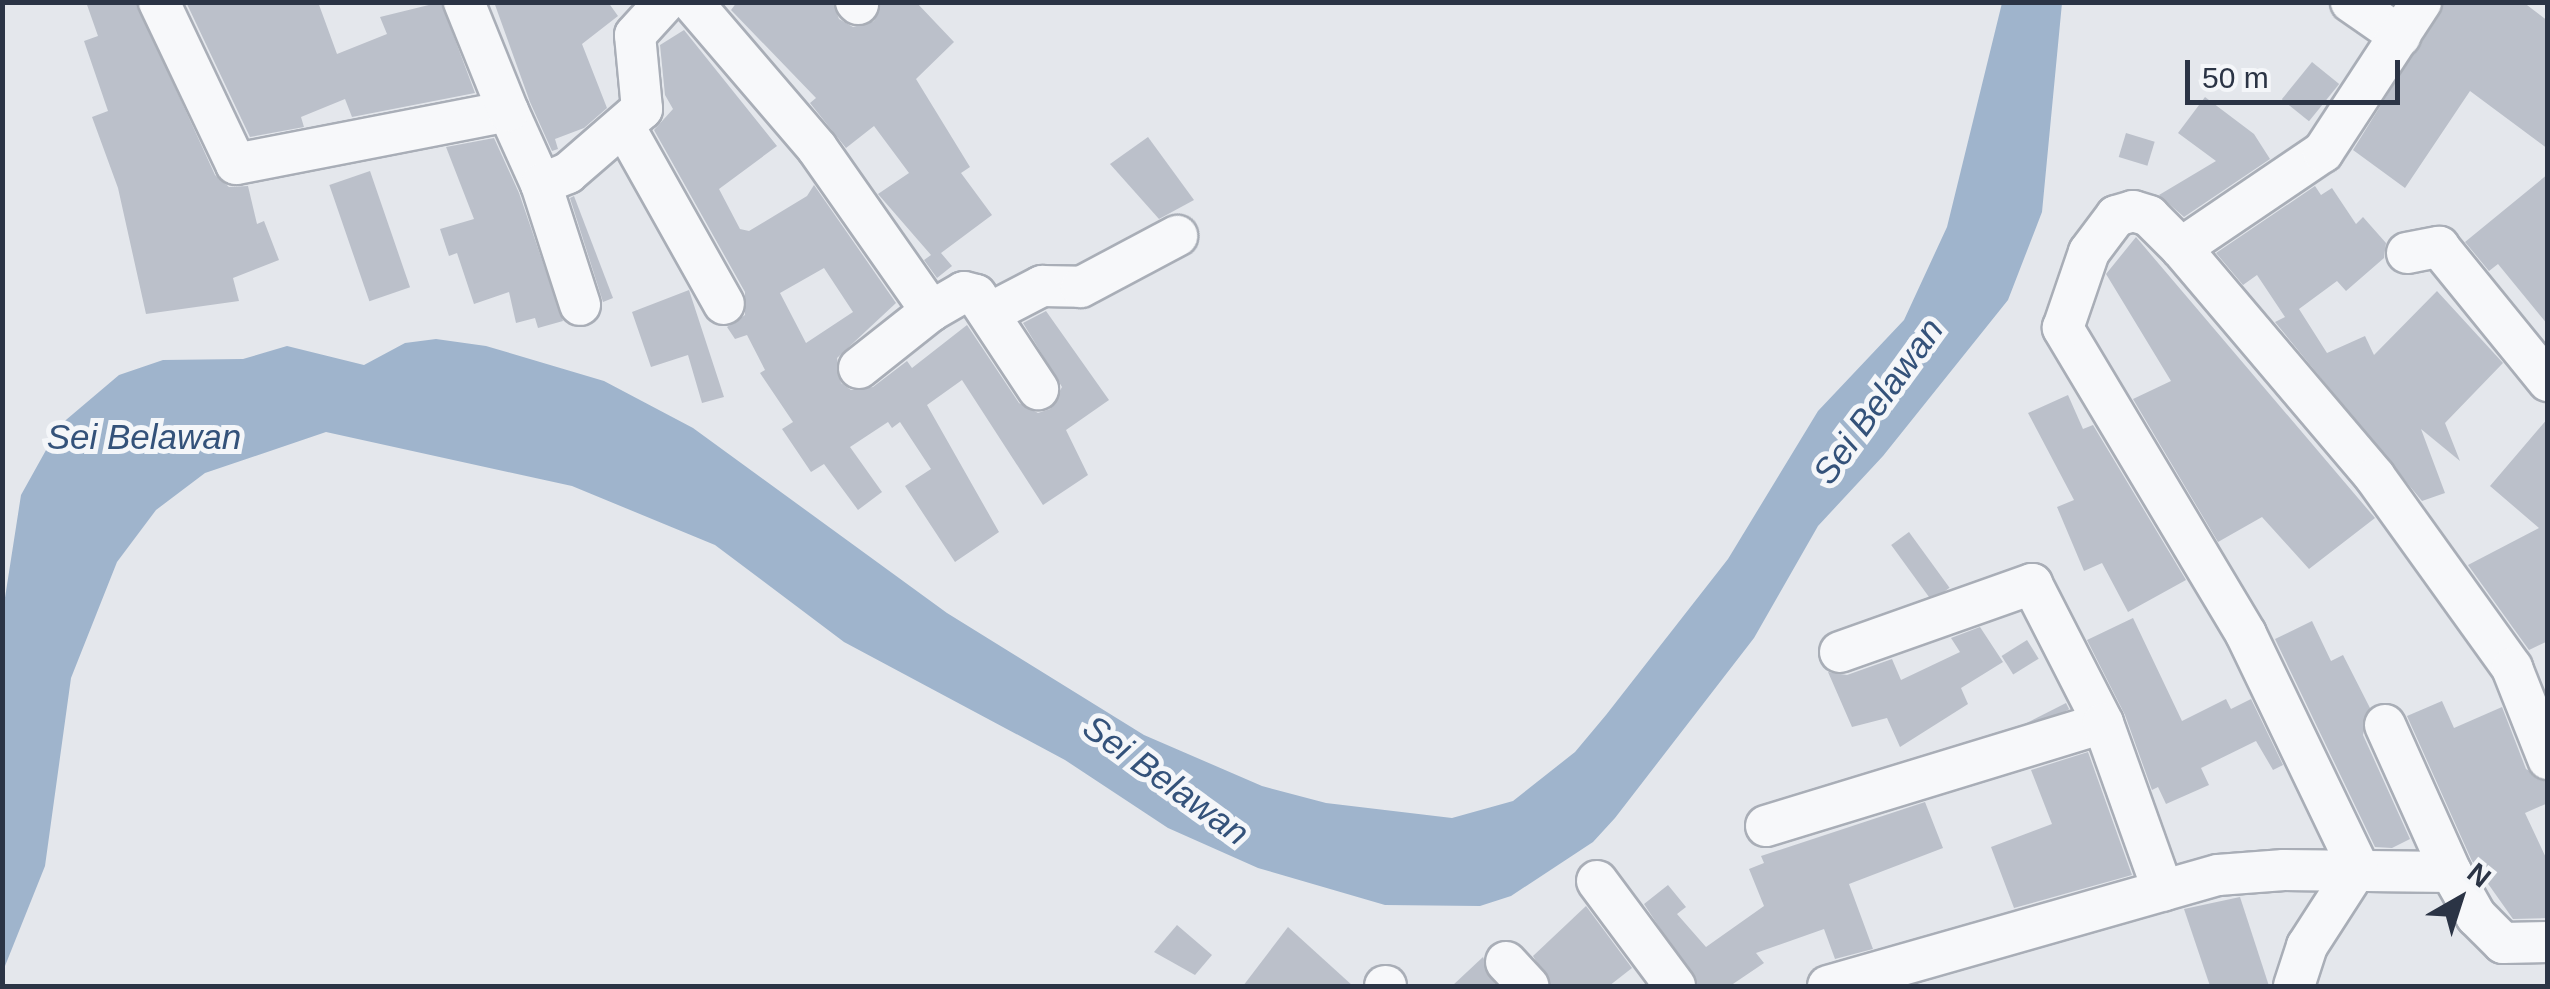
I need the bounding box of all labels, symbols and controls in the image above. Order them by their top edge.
scale bar [2190,40,2405,102]
text: 50 m [2202,61,2269,94]
water label: Sei Belawan [1804,310,1952,492]
water label: Sei Belawan [47,416,241,458]
water label: Sei Belawan [1075,706,1257,854]
north arrow [2410,849,2510,949]
text: N [2462,857,2497,894]

